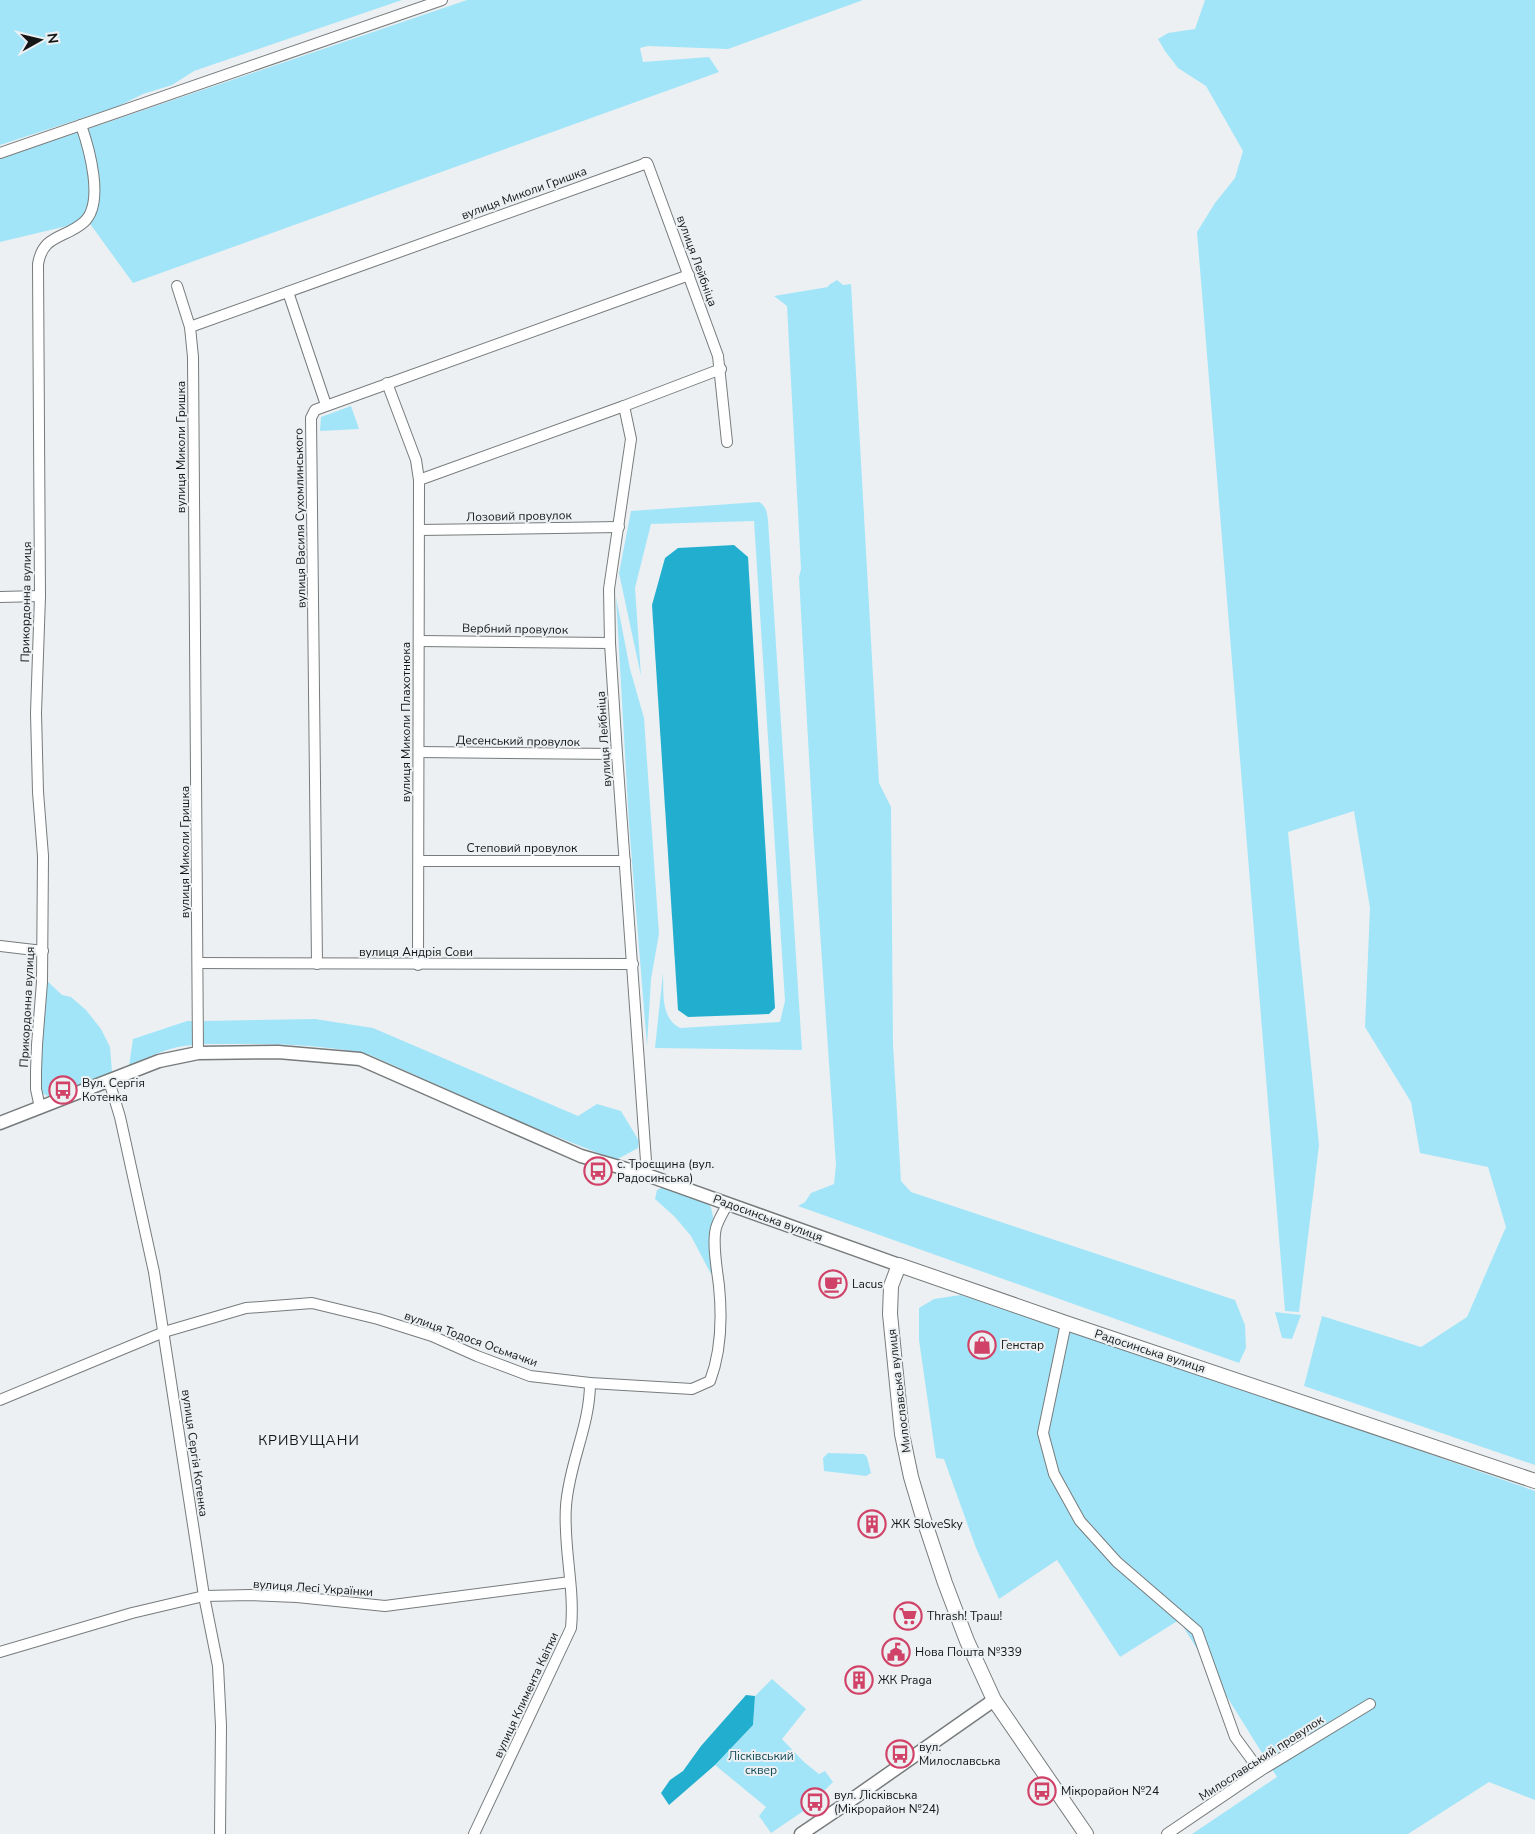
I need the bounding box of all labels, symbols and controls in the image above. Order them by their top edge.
north arrow [15,15,65,65]
text: N [42,32,63,45]
street label: вулиця Миколи Гришка [459,163,589,223]
street label: вулиця Лейбніца [673,213,721,309]
street label: вулиця Миколи Гришка [173,381,189,513]
street label: вулиця Василя Сухомлинського [290,428,310,608]
street label: Лозовий провулок [466,507,573,525]
street label: Прикордонна вулиця [17,541,35,663]
street label: Вербний провулок [462,620,569,638]
street label: вулиця Миколи Плахотнюка [398,642,414,802]
street label: вулиця Лейбніца [593,691,615,787]
street label: Десенський провулок [456,732,581,750]
street label: вулиця Миколи Гришка [177,786,193,918]
street label: Степовий провулок [467,840,578,856]
street label: вулиця Андрія Сови [359,944,473,960]
street label: Прикордонна вулиця [16,946,38,1068]
bus stop icon: Вул. Сергія Котенка [48,1075,78,1105]
place label: Вул. Сергія Котенка [82,1075,145,1105]
bus stop icon: с. Троєщина (вул. Радосинська) [583,1156,613,1186]
place label: с. Троєщина (вул. Радосинська) [617,1156,714,1186]
street label: Радосинська вулиця [711,1191,825,1245]
cafe icon: Lacus [818,1269,848,1299]
place label: Lacus [852,1276,883,1292]
street label: вулиця Тодося Осьмачки [402,1307,540,1371]
street label: Радосинська вулиця [1093,1326,1207,1376]
street label: Милославська вулиця [883,1328,915,1454]
shop icon: Генстар [967,1330,997,1360]
place label: Генстар [1001,1337,1044,1353]
street label: вулиця Сергія Котенка [178,1388,212,1518]
district label: КРИВУЩАНИ [258,1431,360,1450]
building icon: ЖК SloveSky [857,1509,887,1539]
place label: ЖК SloveSky [891,1516,964,1532]
street label: вулиця Лесі Українки [252,1576,374,1600]
supermarket icon: Thrash! Траш! [893,1601,923,1631]
place label: Thrash! Траш! [927,1608,1002,1624]
street label: вулиця Климента Квітки [490,1630,562,1760]
public building icon: Нова Пошта №339 [881,1637,911,1667]
place label: Нова Пошта №339 [915,1644,1022,1660]
building icon: ЖК Praga [844,1665,874,1695]
place label: ЖК Praga [878,1672,932,1688]
street label: Милославський провулок [1196,1711,1327,1804]
bus stop icon: вул. Милославська [885,1739,915,1769]
place label: вул. Милославська [919,1739,1000,1769]
park label: Лісківський сквер [728,1748,794,1778]
bus stop icon: Мікрорайон №24 [1027,1776,1057,1806]
place label: Мікрорайон №24 [1061,1783,1159,1799]
bus stop icon: вул. Лісківська (Мікрорайон №24) [800,1787,830,1817]
place label: вул. Лісківська (Мікрорайон №24) [834,1787,940,1817]

